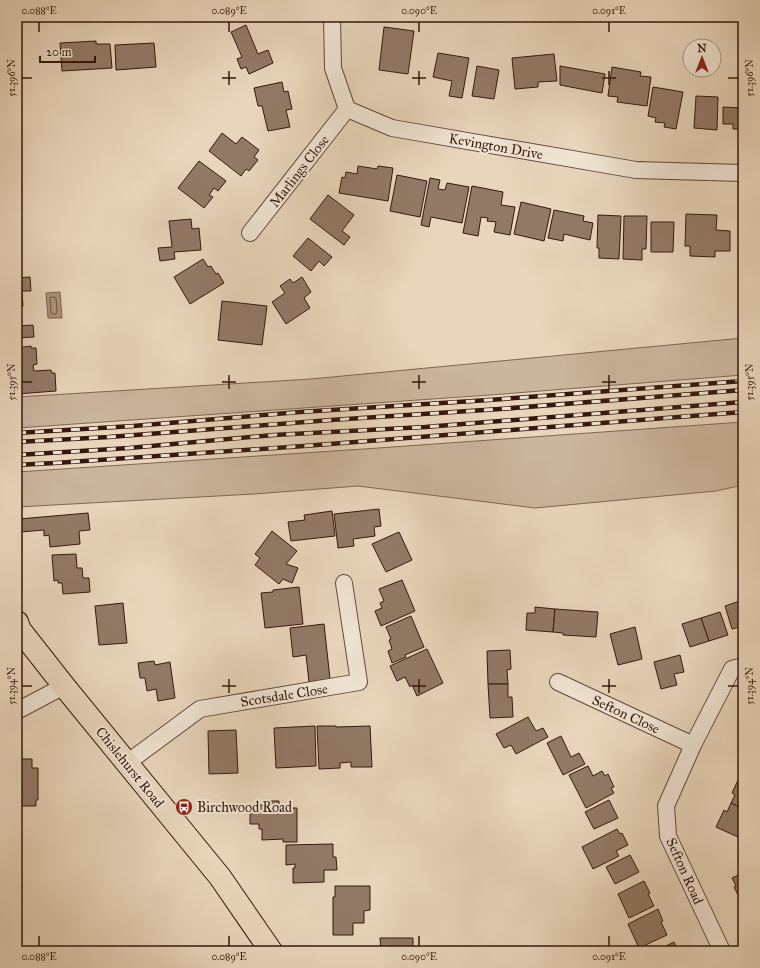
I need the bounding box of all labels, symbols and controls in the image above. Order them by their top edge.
text: 0.088°E [21,5,57,17]
text: 0.089°E [211,5,247,17]
text: 0.090°E [401,5,437,17]
text: 0.091°E [592,5,626,17]
scale bar [40,38,95,64]
north arrow [682,38,722,78]
text: N [697,42,707,55]
text: 20 m [46,45,72,59]
text: 51.396°N [6,59,18,97]
text: 51.396°N [744,59,756,97]
street label: Kevington Drive [447,130,545,163]
street label: Marlings Close [266,132,333,211]
text: 51.395°N [6,363,18,400]
text: 51.395°N [744,363,756,400]
text: 51.394°N [6,667,18,705]
text: 51.394°N [744,667,756,705]
street label: Scotsdale Close [239,680,329,711]
street label: Sefton Close [589,691,662,738]
street label: Chislehurst Road [92,723,167,811]
bus stop icon: Birchwood Road [174,797,194,817]
place label: Birchwood Road [197,799,292,816]
street label: Sefton Road [662,835,707,907]
text: 0.088°E [21,951,57,963]
text: 0.089°E [211,951,247,963]
text: 0.090°E [401,951,437,963]
text: 0.091°E [592,951,626,963]

